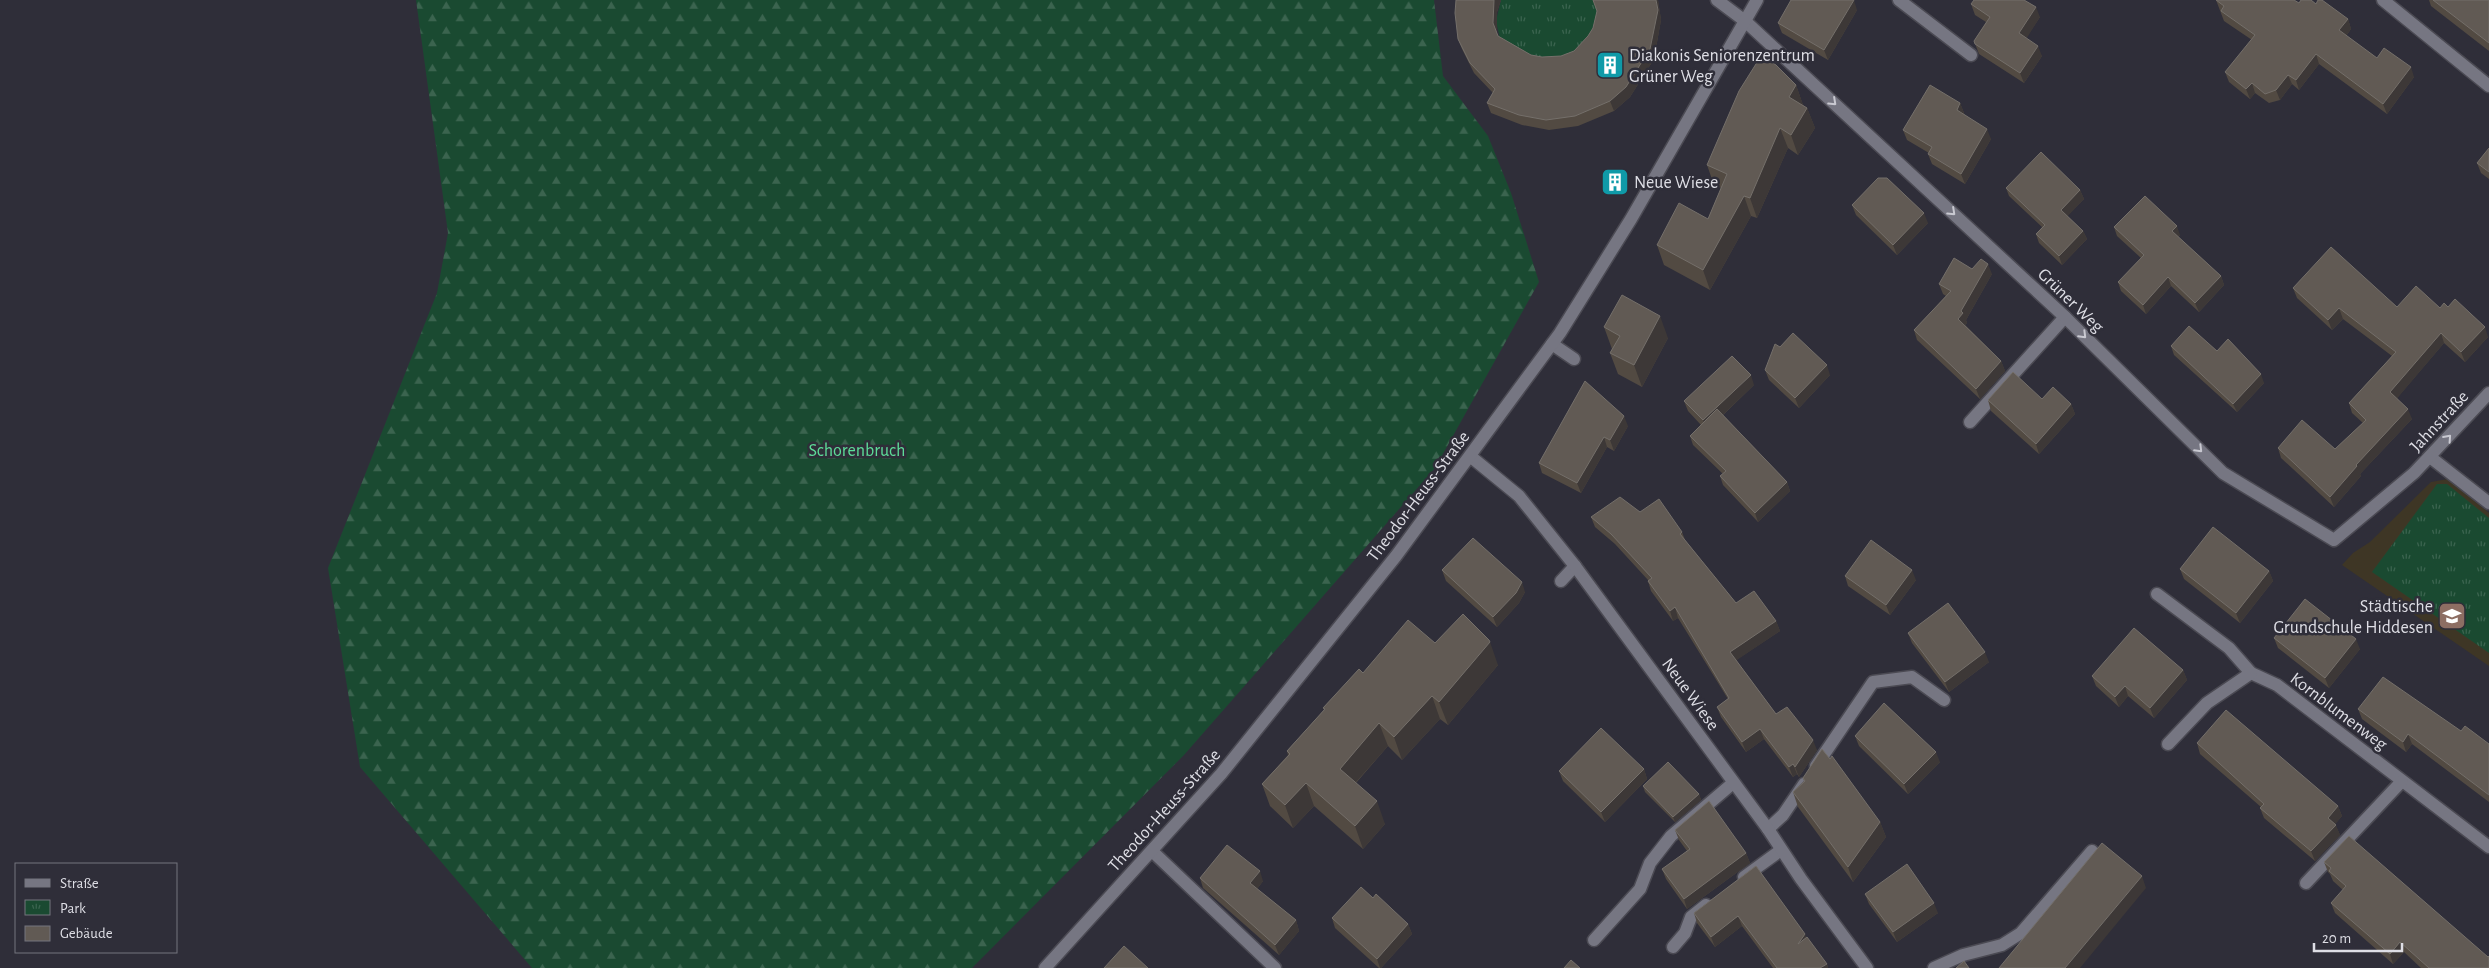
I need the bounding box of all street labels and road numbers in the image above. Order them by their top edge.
street label: Grüner Weg [2034,265,2107,336]
street label: Jahnstraße [2407,388,2472,456]
street label: Theodor-Heuss-Straße [1364,428,1474,565]
street label: Neue Wiese [1658,655,1722,734]
street label: Kornblumenweg [2287,670,2390,754]
street label: Theodor-Heuss-Straße [1105,746,1224,875]

